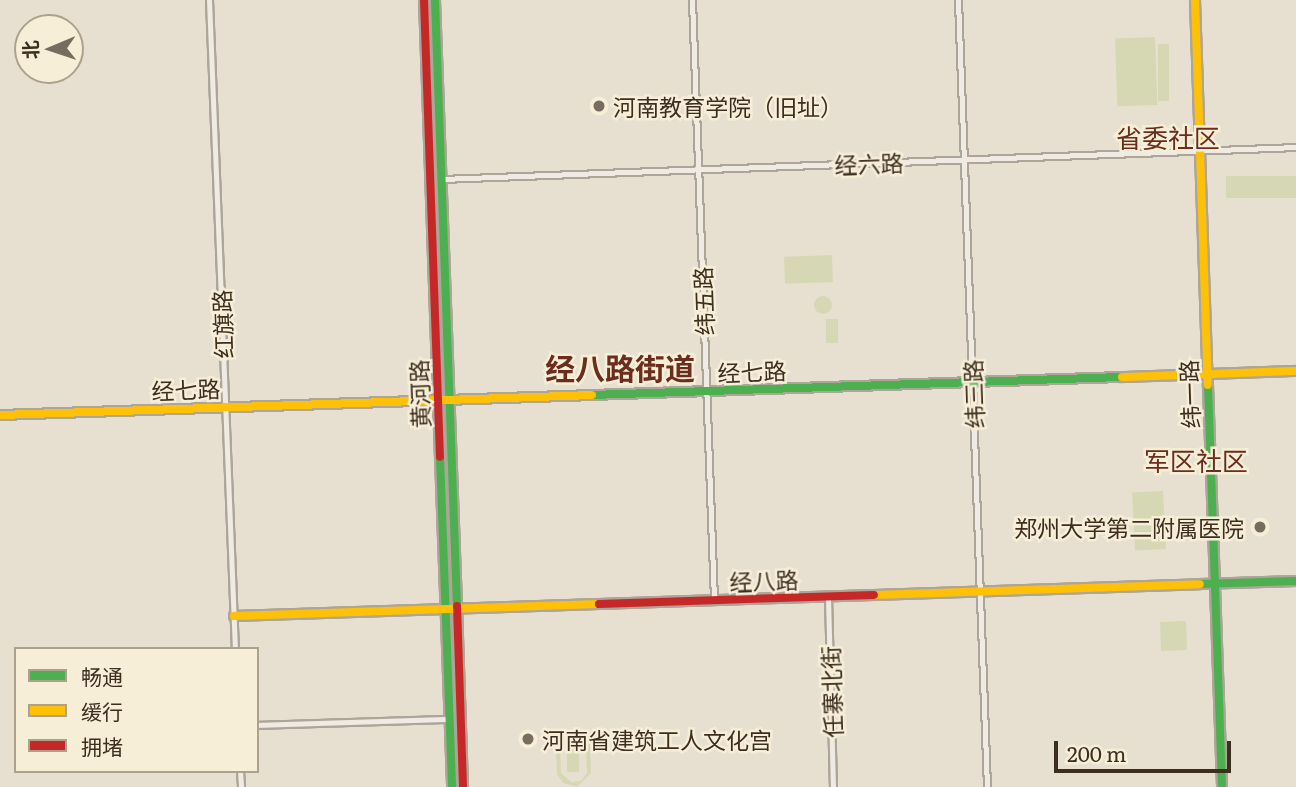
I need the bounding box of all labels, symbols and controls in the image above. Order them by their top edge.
north arrow [14,14,84,84]
text: 北 [16,40,44,60]
place label: 河南教育学院（旧址） [613,92,843,120]
marker: 河南教育学院（旧址） [591,98,607,114]
district label: 省委社区 [1116,121,1220,153]
street label: 经六路 [834,148,904,178]
street label: 纬五路 [688,266,718,336]
street label: 红旗路 [207,289,237,359]
district label: 经八路街道 [545,349,695,385]
street label: 经七路 [717,356,787,386]
street label: 黄河路 [404,359,434,429]
street label: 纬三路 [958,359,988,429]
street label: 纬一路 [1174,359,1204,429]
street label: 经七路 [151,374,221,404]
district label: 军区社区 [1144,444,1248,476]
place label: 郑州大学第二附属医院 [1014,513,1244,541]
marker: 郑州大学第二附属医院 [1250,517,1270,537]
street label: 经八路 [729,565,799,595]
street label: 任寨北街 [816,646,846,738]
legend [14,647,259,773]
text: 畅通 [81,660,123,691]
text: 缓行 [81,695,123,726]
place label: 河南省建筑工人文化宫 [542,725,772,753]
scale bar [1058,728,1235,772]
text: 拥堵 [81,730,123,761]
marker: 河南省建筑工人文化宫 [520,731,536,747]
text: 200 m [1067,737,1127,768]

